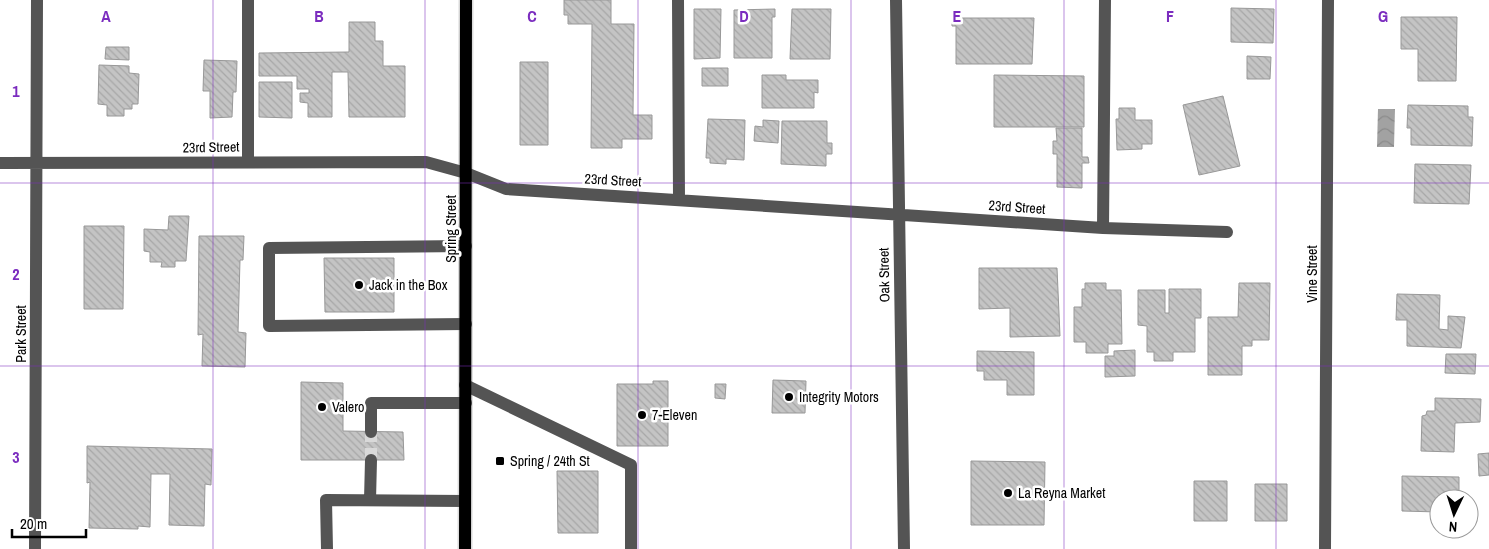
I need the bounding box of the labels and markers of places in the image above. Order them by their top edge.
place label: Jack in the Box [369,276,448,294]
marker: Jack in the Box [353,279,365,291]
place label: Integrity Motors [799,388,879,406]
marker: Integrity Motors [783,391,795,403]
place label: Valero [332,398,364,416]
marker: Valero [316,401,328,413]
place label: 7-Eleven [652,406,697,424]
marker: 7-Eleven [636,409,648,421]
place label: Spring / 24th St [510,452,590,470]
marker: Spring / 24th St [494,455,506,467]
place label: La Reyna Market [1018,484,1105,502]
marker: La Reyna Market [1002,487,1014,499]

